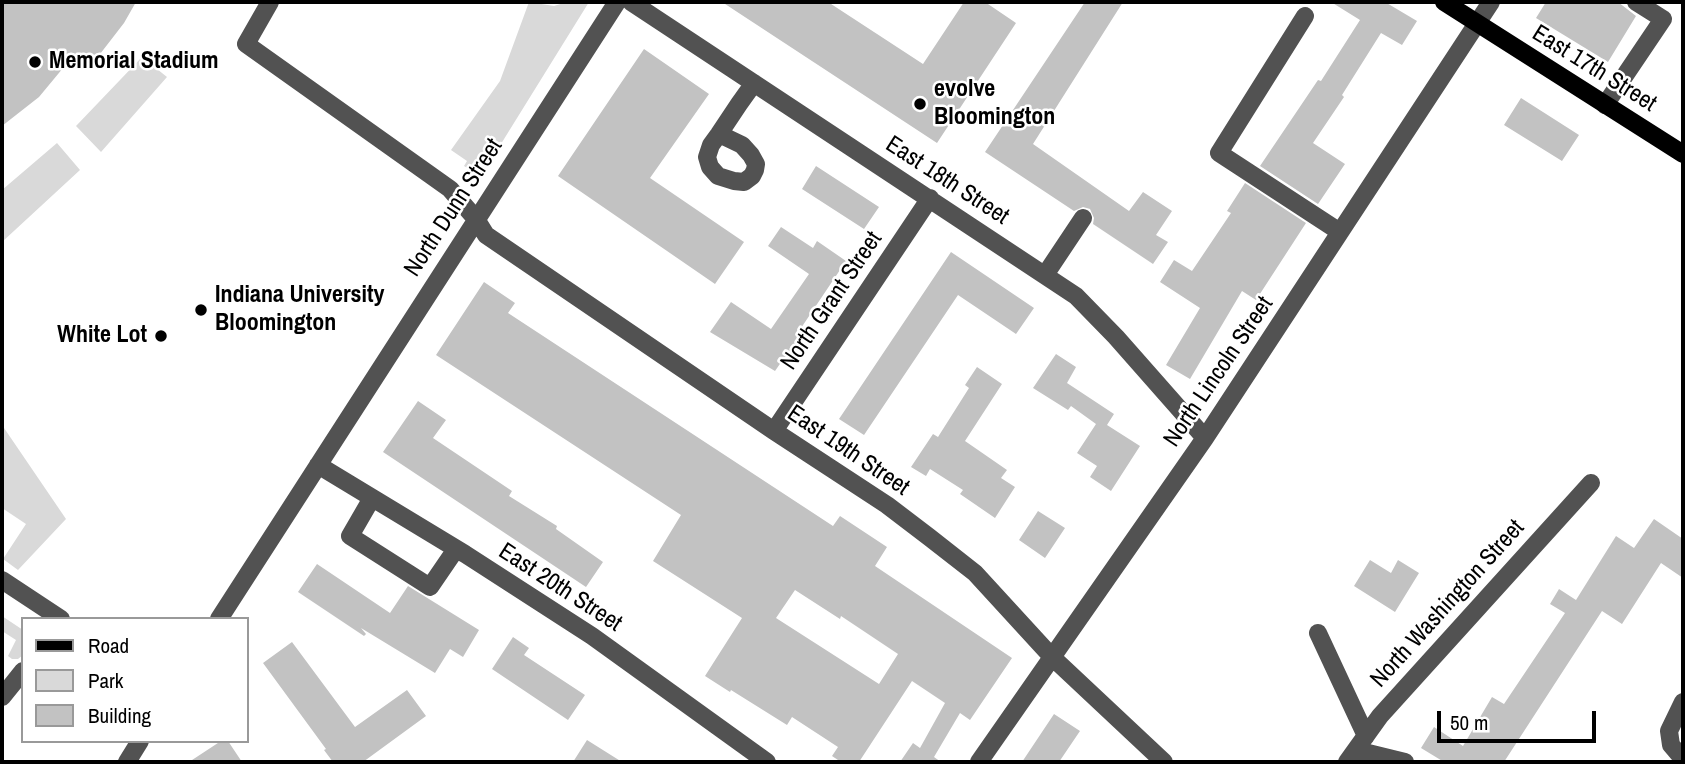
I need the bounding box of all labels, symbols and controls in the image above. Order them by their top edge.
street label: East 17th Street [1527,19,1661,119]
place label: Memorial Stadium [49,48,219,76]
marker: Memorial Stadium [27,54,43,70]
place label: evolve Bloomington [934,76,1055,132]
marker: evolve Bloomington [912,96,928,112]
street label: East 18th Street [880,130,1014,232]
street label: North Dunn Street [399,134,509,282]
street label: North Grant Street [775,226,889,376]
place label: Indiana University Bloomington [215,282,385,338]
street label: North Lincoln Street [1158,291,1280,453]
marker: Indiana University Bloomington [193,302,209,318]
place label: White Lot [57,322,147,350]
marker: White Lot [153,328,169,344]
street label: East 19th Street [781,400,915,502]
street label: North Washington Street [1365,514,1531,694]
street label: East 20th Street [493,537,627,639]
legend [21,617,248,743]
text: Road [88,631,129,660]
text: Park [88,666,123,695]
scale bar [1440,698,1599,742]
text: Building [88,701,151,730]
text: 50 m [1450,708,1488,737]

